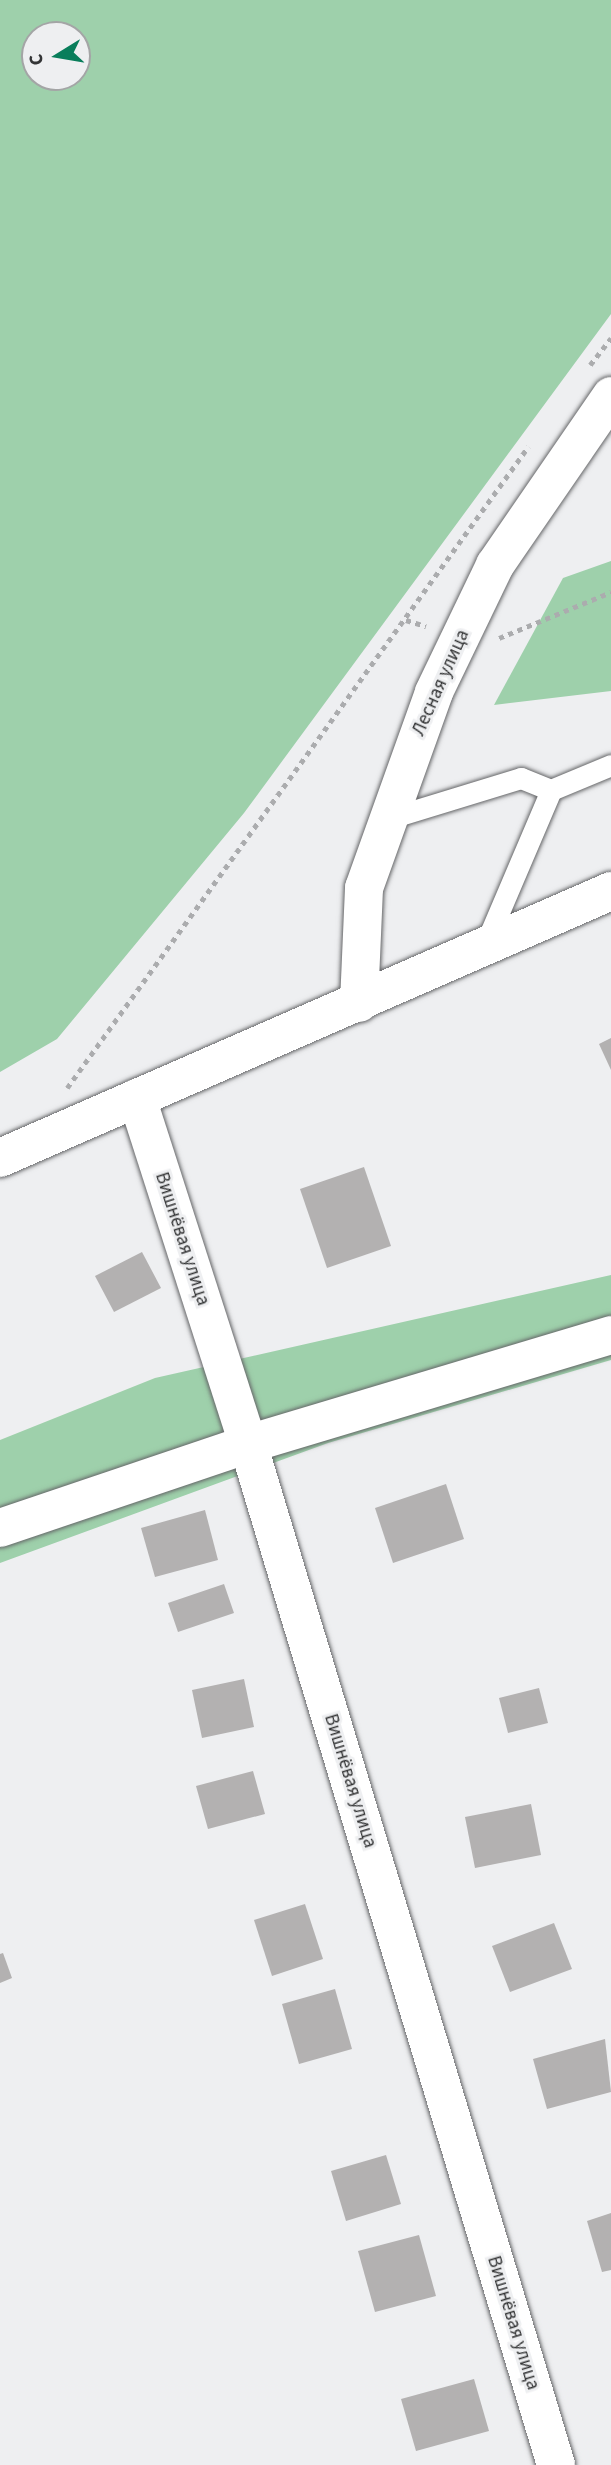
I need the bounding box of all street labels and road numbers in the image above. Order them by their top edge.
street label: Лесная улица [407,626,475,740]
street label: Вишнёвая улица [150,1169,214,1309]
street label: Вишнёвая улица [319,1711,381,1851]
street label: Вишнёвая улица [482,2253,544,2393]

